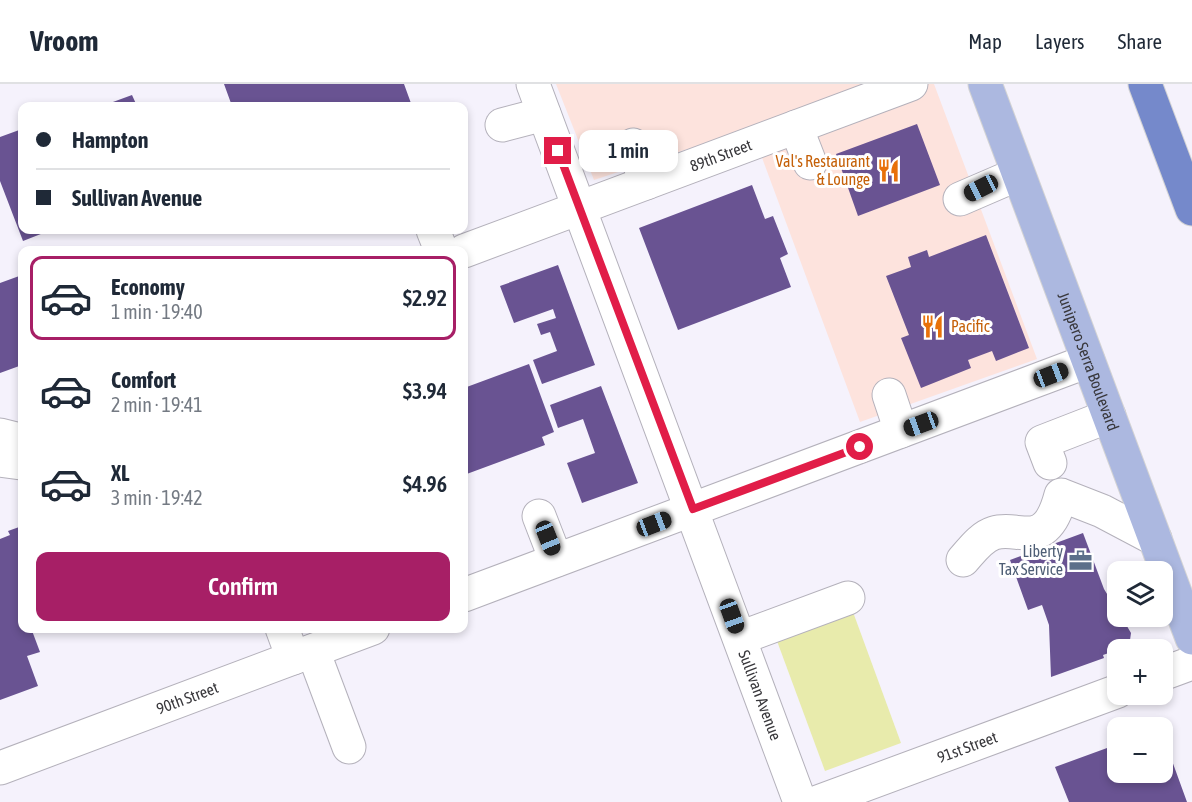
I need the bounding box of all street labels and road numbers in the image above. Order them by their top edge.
street label: 89th Street [687,135,755,175]
street label: Junipero Serra Boulevard [1054,289,1123,433]
street label: Sullivan Avenue [735,648,785,743]
street label: 90th Street [154,678,221,718]
street label: 91st Street [935,727,1000,766]

